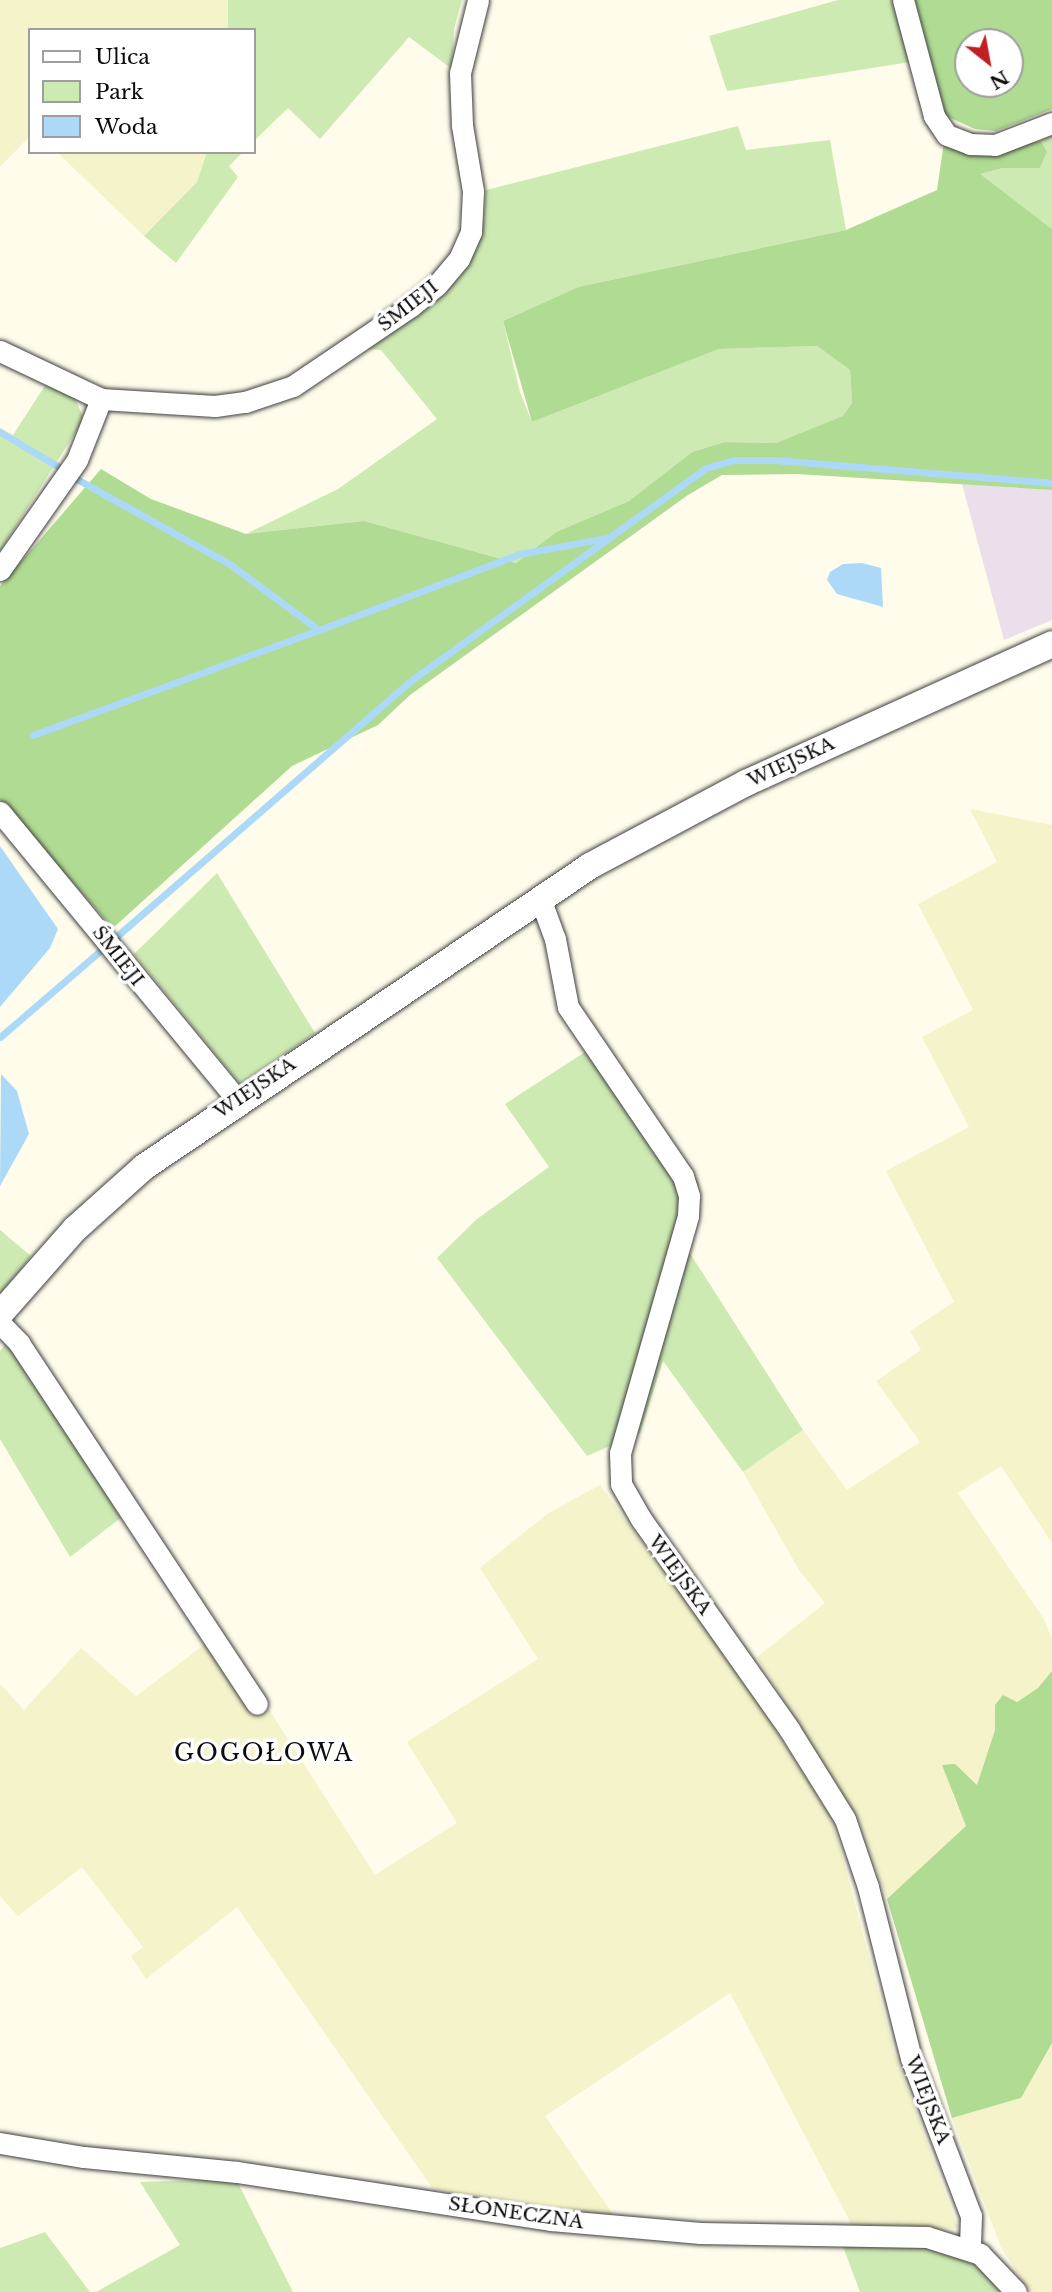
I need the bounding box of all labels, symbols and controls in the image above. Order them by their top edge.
legend [28,28,256,154]
north arrow [954,28,1024,98]
text: Ulica [95,44,150,70]
text: N [985,65,1013,94]
text: Park [95,79,144,105]
text: Woda [95,114,158,140]
street label: ŚMIEJI [373,275,443,337]
street label: WIEJSKA [744,732,838,792]
street label: ŚMIEJI [87,921,149,991]
street label: WIEJSKA [210,1052,300,1124]
street label: WIEJSKA [643,1531,717,1619]
district label: GOGOŁOWA [175,1739,353,1767]
street label: WIEJSKA [901,2052,955,2148]
street label: SŁONECZNA [447,2192,585,2234]

